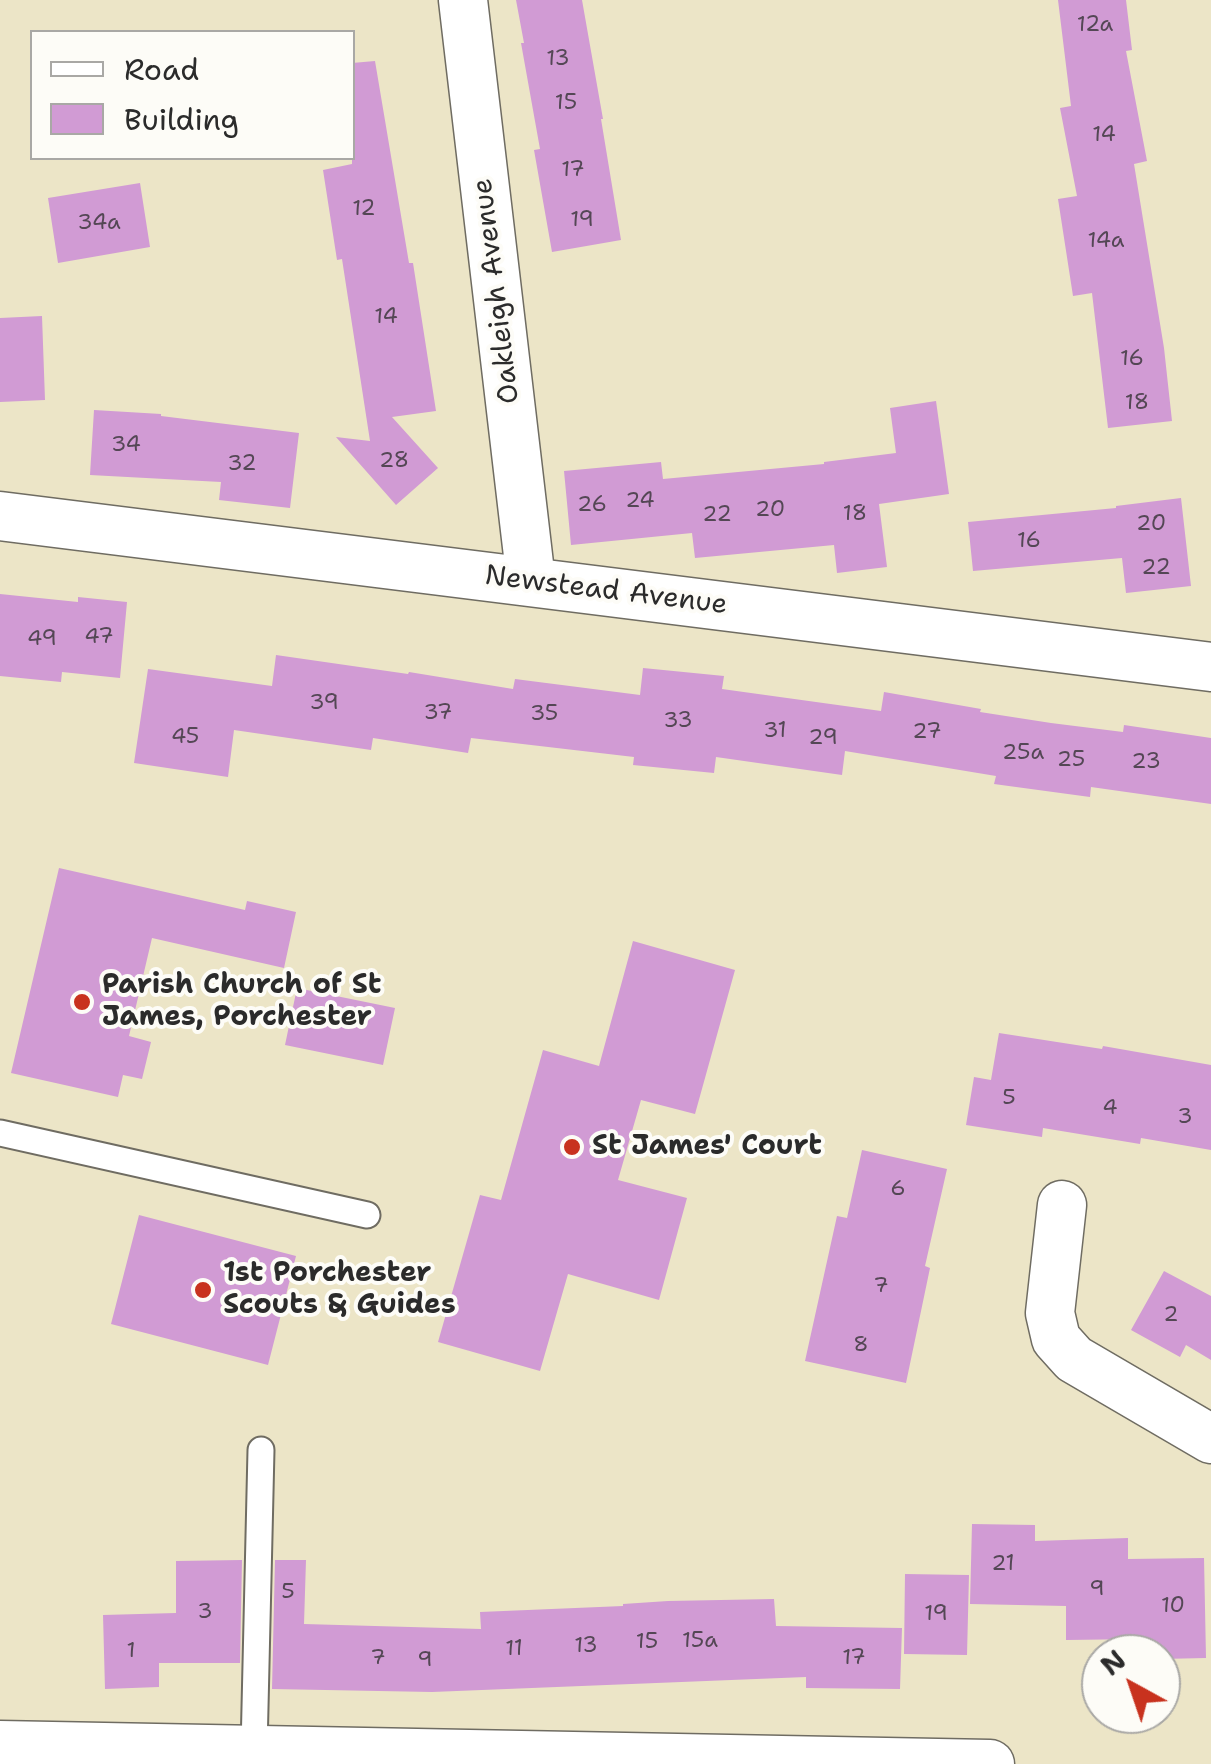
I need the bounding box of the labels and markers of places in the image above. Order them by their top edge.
place label: Parish Church of St James, Porchester [102,969,381,1035]
marker: Parish Church of St James, Porchester [71,991,93,1013]
place label: St James' Court [592,1130,822,1164]
marker: St James' Court [561,1136,583,1158]
place label: 1st Porchester Scouts & Guides [223,1257,456,1323]
marker: 1st Porchester Scouts & Guides [192,1279,214,1301]

